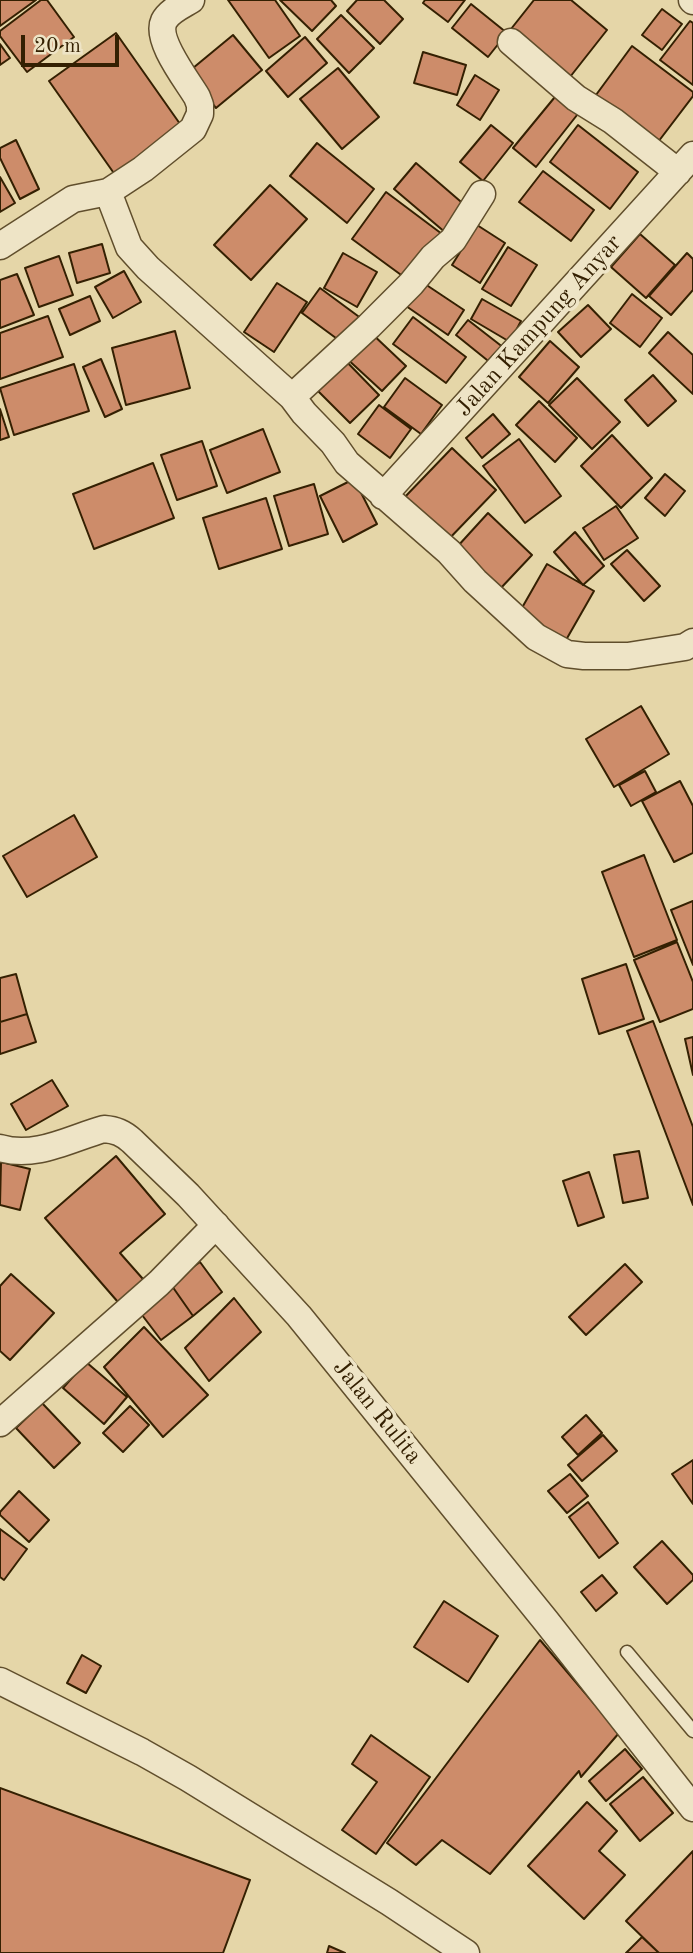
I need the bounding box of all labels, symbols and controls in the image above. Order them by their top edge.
scale bar [24,21,122,65]
text: 20 m [34,36,81,57]
street label: Jalan Kampung Anyar [450,229,628,423]
street label: Jalan Rulita [326,1354,428,1470]

